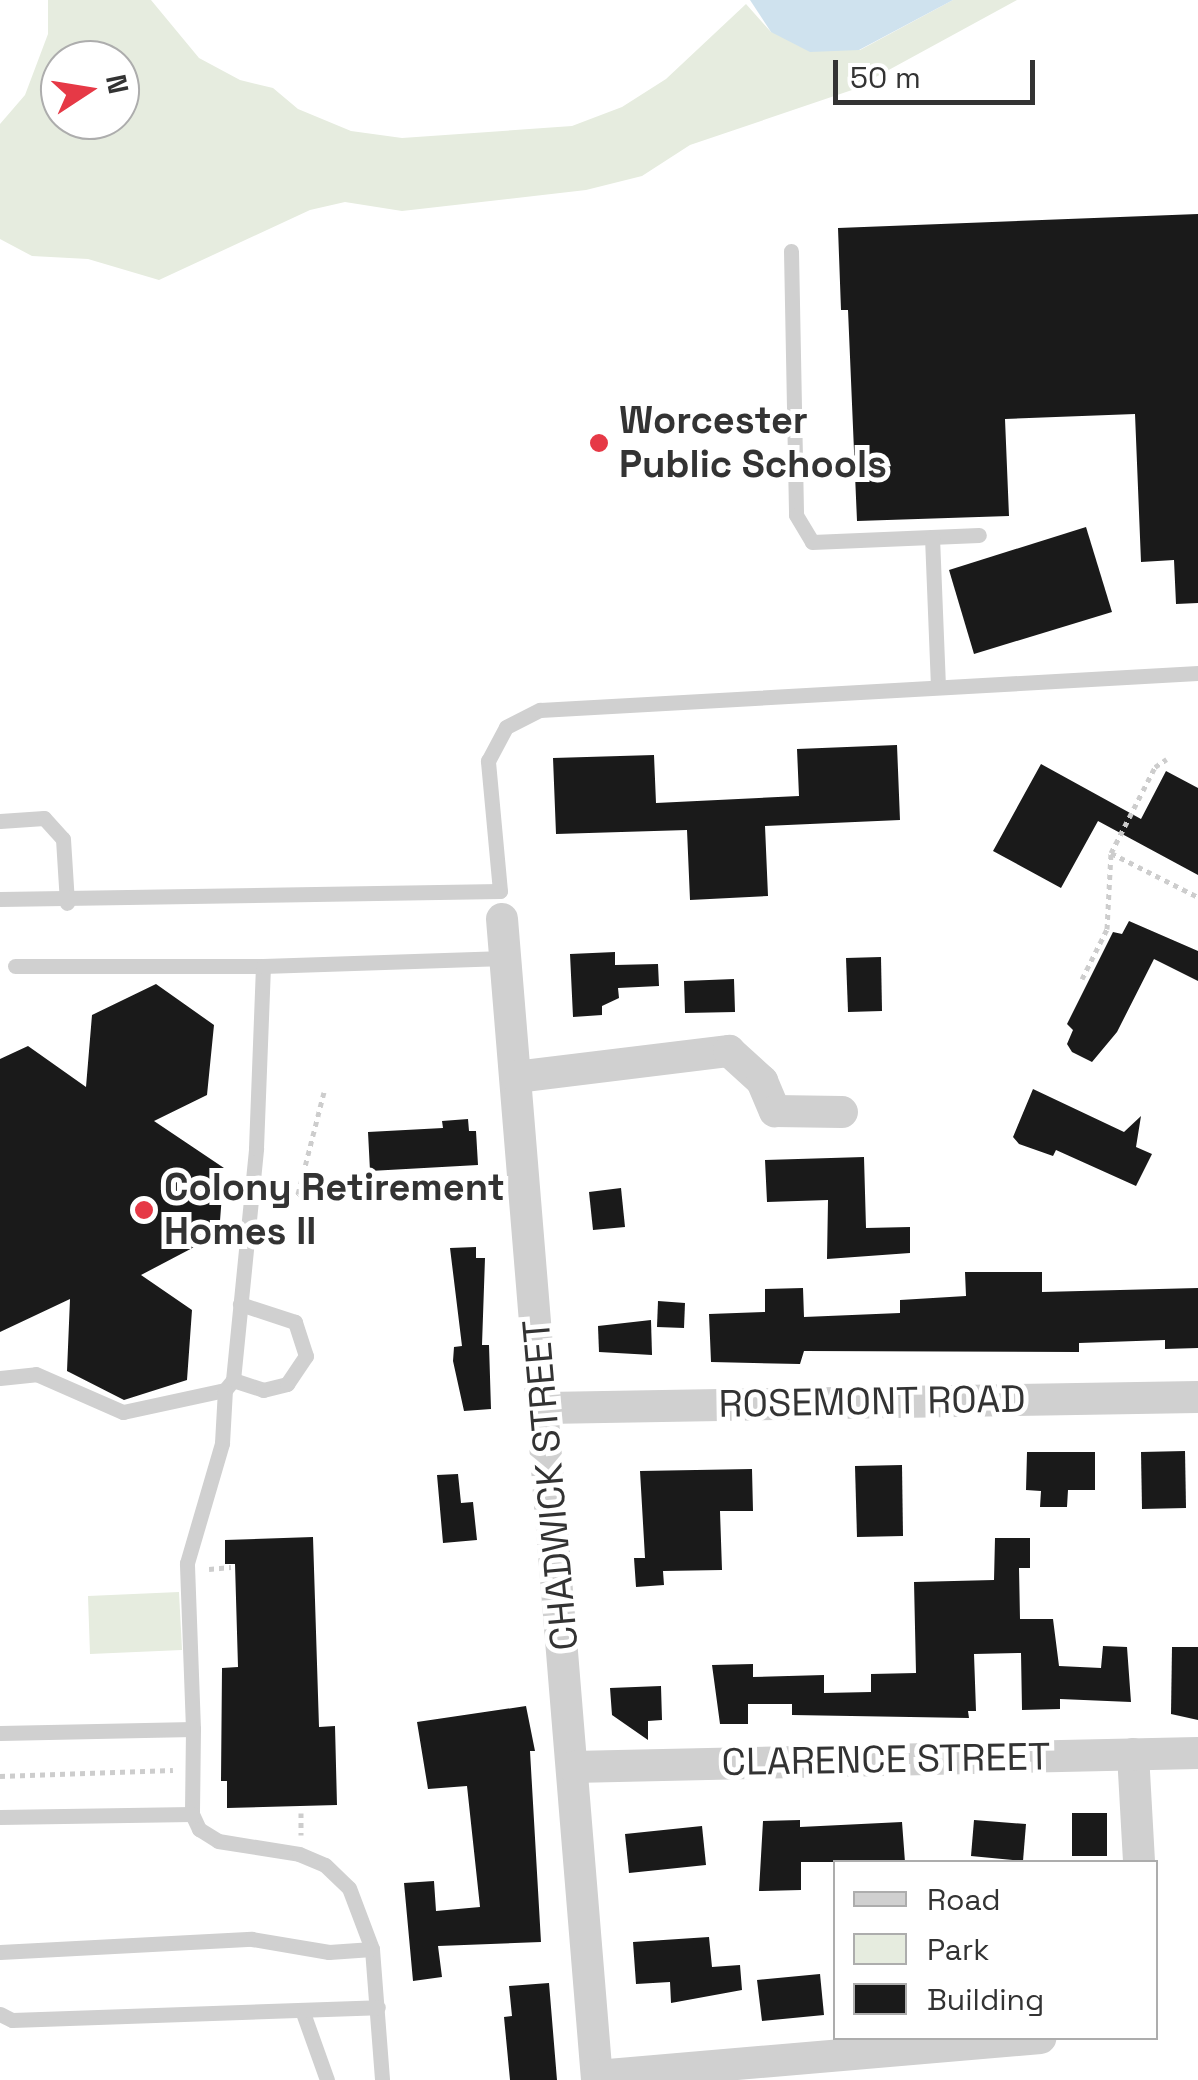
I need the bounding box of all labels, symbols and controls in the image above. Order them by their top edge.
north arrow [40,40,140,140]
scale bar [838,40,1040,102]
text: 50 m [850,58,921,97]
text: N [98,71,137,97]
place label: Worcester Public Schools [619,398,887,488]
marker: Worcester Public Schools [588,432,610,454]
place label: Colony Retirement Homes II [164,1165,505,1254]
marker: Colony Retirement Homes II [133,1199,155,1221]
street label: CHADWICK STREET [514,1318,588,1652]
street label: ROSEMONT ROAD [718,1377,1026,1427]
street label: CLARENCE STREET [721,1734,1051,1786]
legend [833,1860,1158,2040]
text: Road [927,1880,1001,1919]
text: Park [927,1930,989,1969]
text: Building [927,1980,1044,2019]

